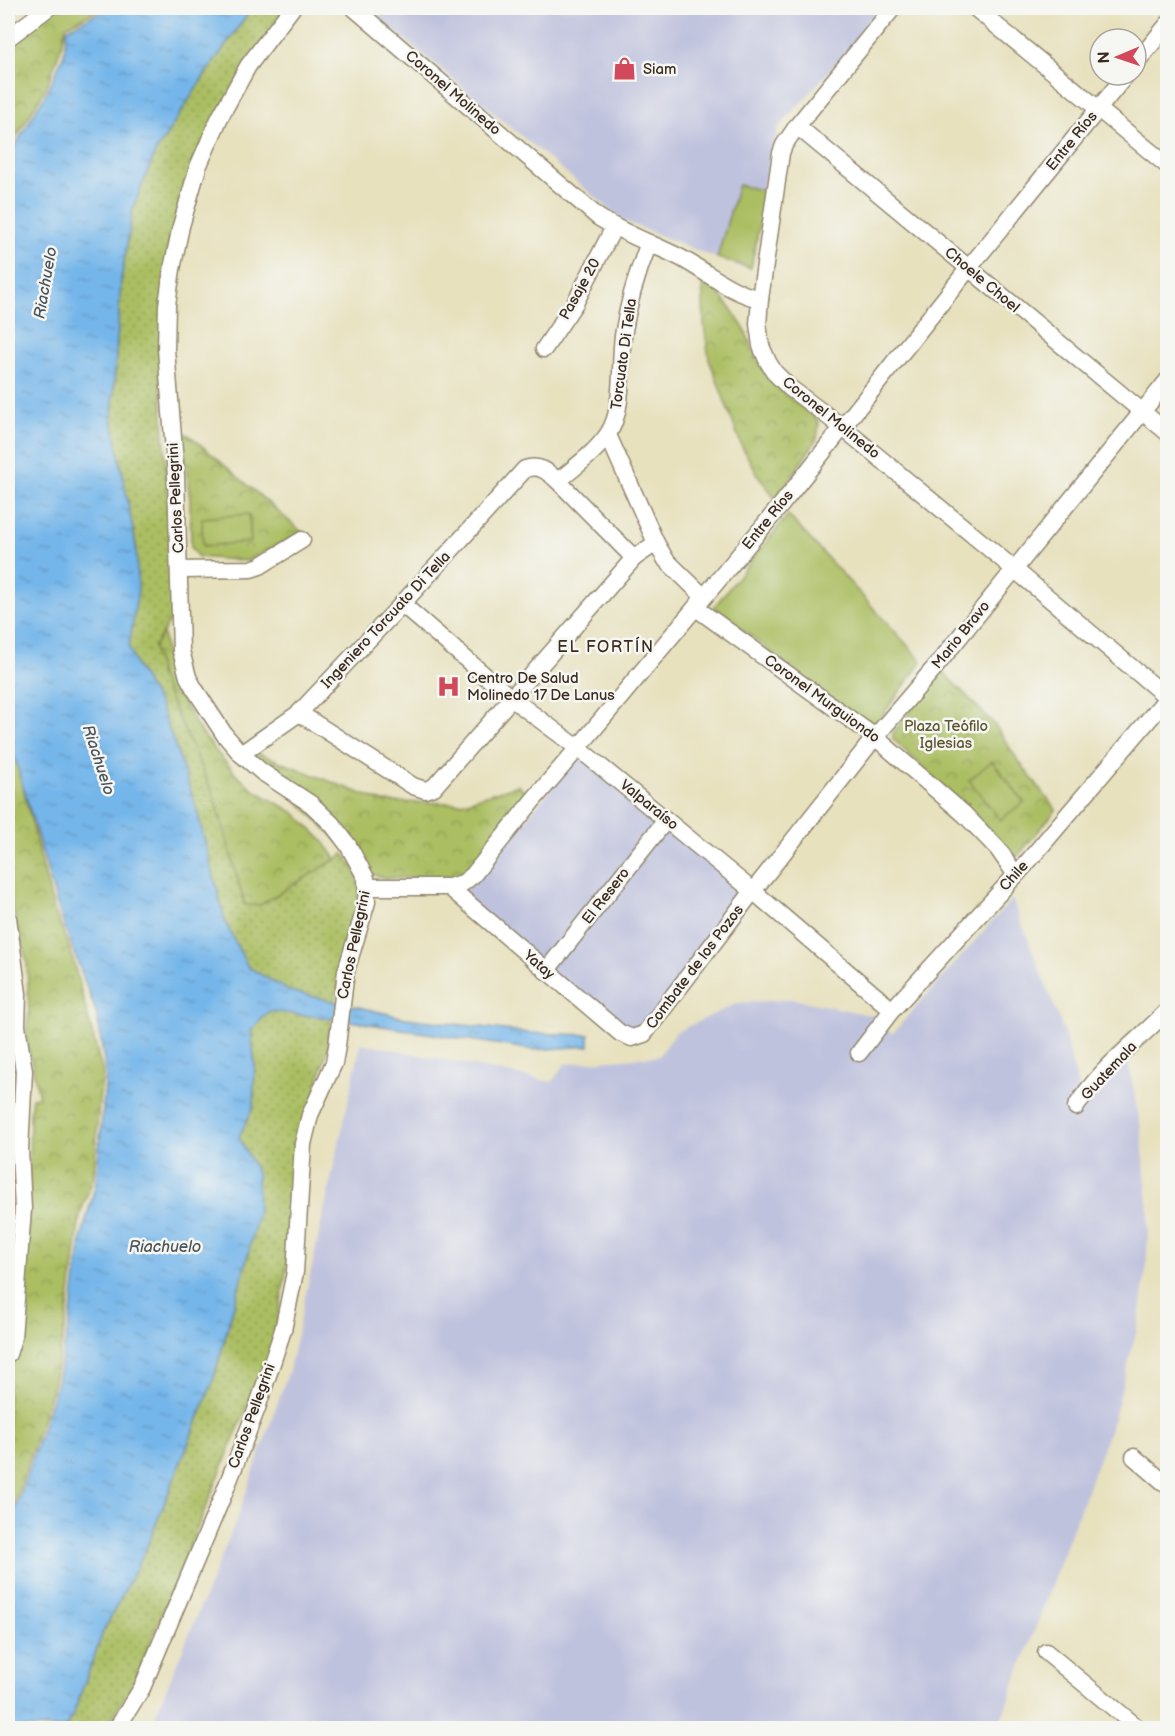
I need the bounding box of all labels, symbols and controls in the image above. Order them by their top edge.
north arrow [1088,27,1148,87]
street label: Coronel Molinedo [401,46,505,140]
text: N [1095,51,1114,64]
shop icon: Siam [612,56,638,82]
place label: Siam [643,60,676,79]
street label: Entre Ríos [1042,107,1102,175]
street label: Choele Choel [941,243,1023,317]
water label: Riachuelo [30,246,62,320]
street label: Pasaje 20 [555,255,605,323]
street label: Torcuato Di Tella [607,297,641,411]
street label: Coronel Molinedo [778,373,884,463]
street label: Carlos Pellegrini [164,442,188,554]
street label: Entre Ríos [738,486,798,554]
street label: Ingeniero Torcuato Di Tella [317,547,455,693]
street label: Mario Bravo [928,597,994,673]
district label: EL FORTÍN [557,636,655,657]
street label: Coronel Murguiondo [760,651,884,747]
place label: Centro De Salud Molinedo 17 De Lanus [467,669,615,705]
hospital icon: Centro De Salud Molinedo 17 De Lanus [436,674,462,700]
park label: Plaza Teófilo Iglesias [904,717,988,753]
water label: Riachuelo [78,723,118,797]
street label: Valparaíso [616,776,682,834]
street label: Chile [995,857,1033,895]
street label: El Resero [578,864,634,928]
street label: Carlos Pellegrini [333,889,375,1001]
street label: Combate de los Pozos [642,901,748,1033]
street label: Yatay [519,946,559,984]
street label: Guatemala [1077,1038,1141,1104]
water label: Riachuelo [129,1238,201,1257]
street label: Carlos Pellegrini [224,1361,280,1471]

